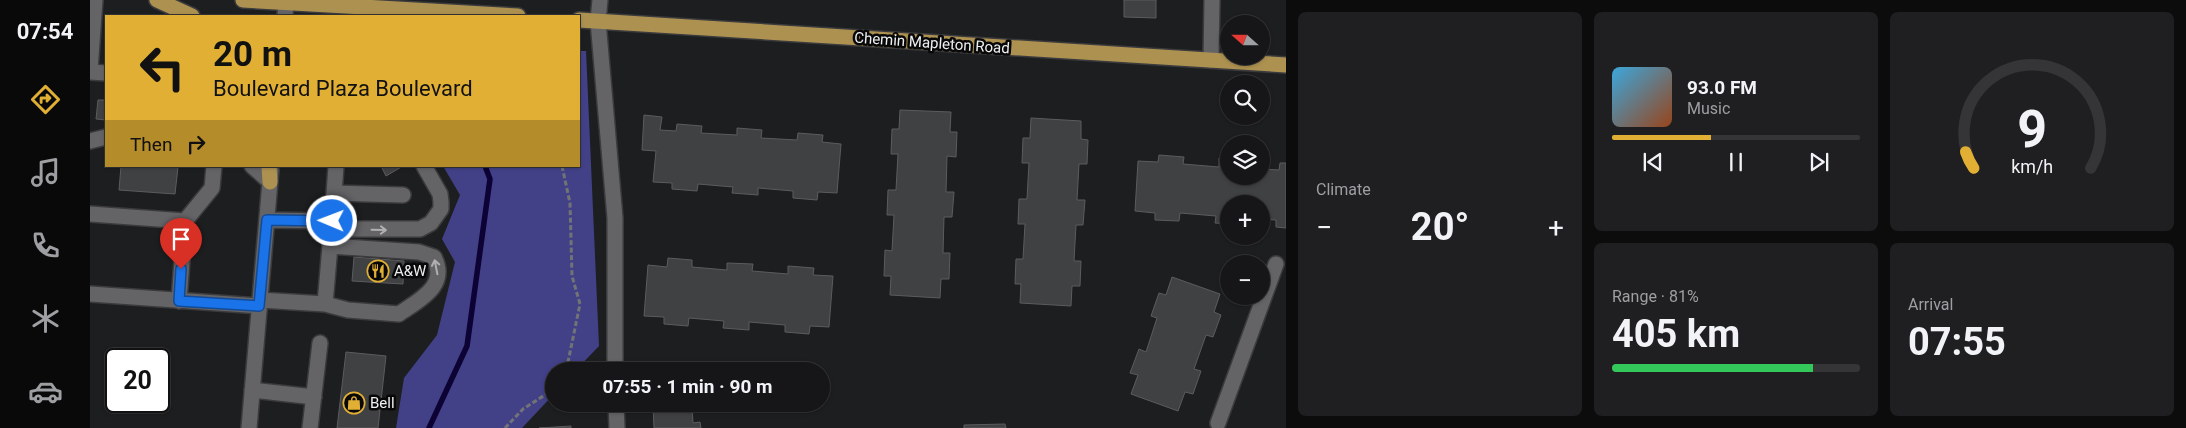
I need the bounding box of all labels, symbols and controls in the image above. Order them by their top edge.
north arrow [1220,15,1270,65]
map controls [1220,15,1270,305]
text: 07:54 [17,19,73,44]
street label: Chemin Mapleton Road [854,29,1010,57]
text: 20 m [213,34,292,75]
icon: left [130,35,195,100]
button: search [1220,75,1270,125]
text: Boulevard Plaza Boulevard [213,76,473,101]
text: 93.0 FM [1687,76,1757,99]
icon: directions [28,82,63,117]
text: Music [1687,99,1730,118]
text: 9 [2017,99,2047,160]
icon: right [182,130,210,158]
text: Then [130,133,172,156]
button: layers [1220,135,1270,185]
icon: previous [1639,148,1667,176]
icon: pause [1722,148,1750,176]
icon: next [1805,148,1833,176]
icon: music [28,155,63,190]
text: km/h [2011,156,2053,177]
text: Climate [1316,180,1371,199]
position arrow [305,194,357,246]
button: + [1220,195,1270,245]
text: 20° [1411,205,1469,249]
text: − [1316,211,1332,244]
text: + [1548,211,1564,244]
pin [160,218,202,269]
icon: arrive [167,225,195,253]
one-way arrow [370,225,386,234]
icon: phone [28,228,63,263]
button: − [1220,255,1270,305]
restaurant icon: A&W [366,259,390,283]
one-way arrow [431,259,441,275]
place label: A&W [394,262,426,280]
text: Range · 81% [1612,287,1699,306]
text: Arrival [1908,295,1953,314]
icon: climate [28,301,63,336]
text: 405 km [1612,312,1740,356]
text: 07:55 [1908,320,2006,364]
speed limit sign: 20 [105,348,170,413]
icon: car [28,374,63,409]
text: 07:55 · 1 min · 90 m [602,375,773,398]
shop icon: Bell [342,391,366,415]
place label: Bell [370,394,395,412]

